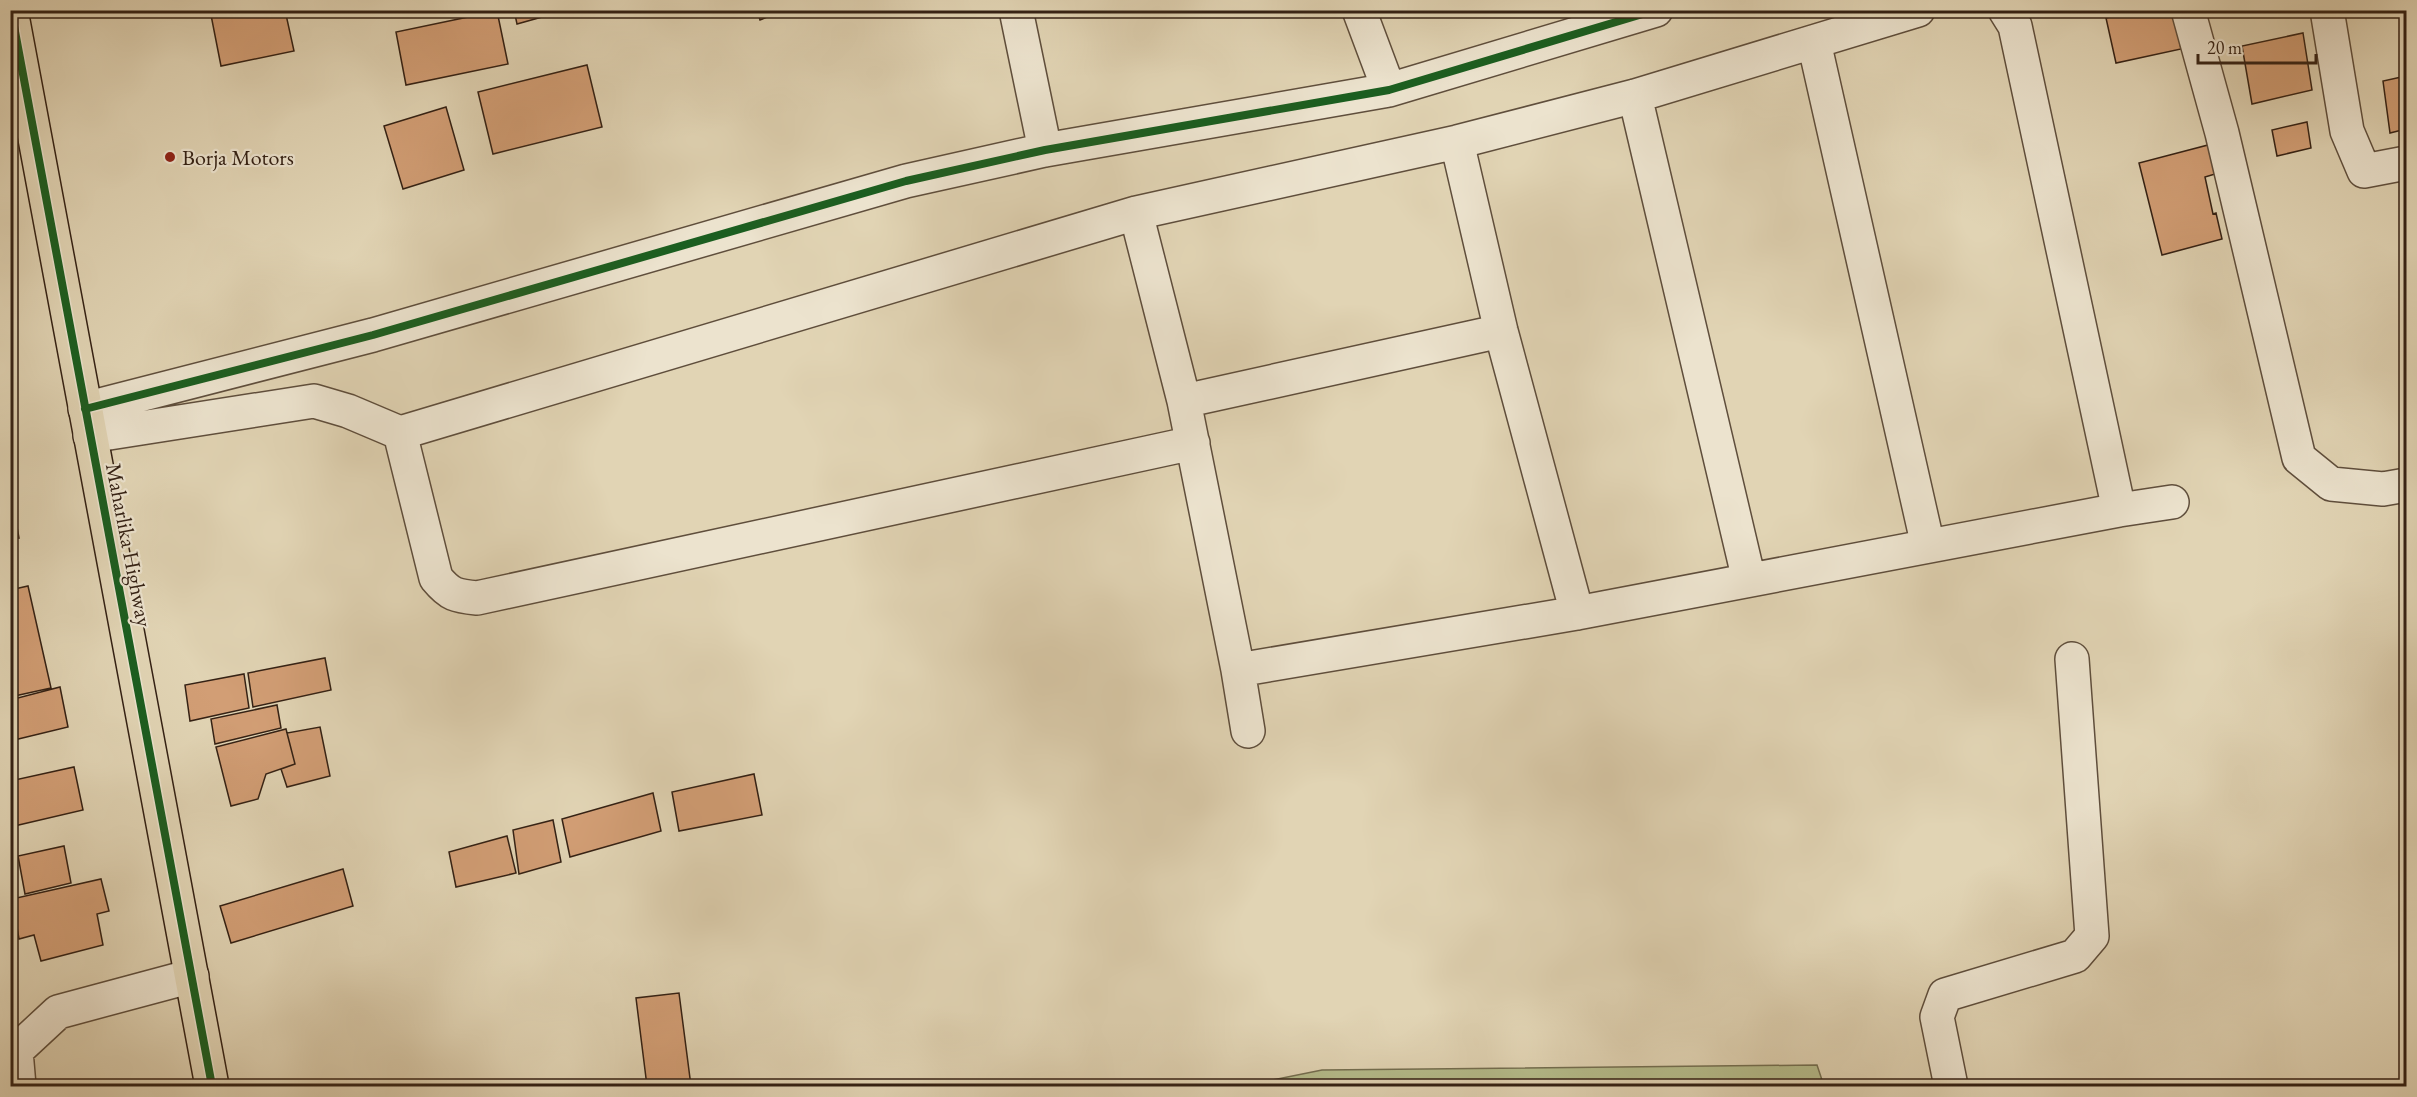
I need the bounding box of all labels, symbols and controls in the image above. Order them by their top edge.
scale bar [2198,27,2316,65]
text: 20 m [2207,36,2242,59]
place label: Borja Motors [182,143,294,172]
marker: Borja Motors [163,150,177,164]
street label: Maharlika Highway [99,461,159,630]

